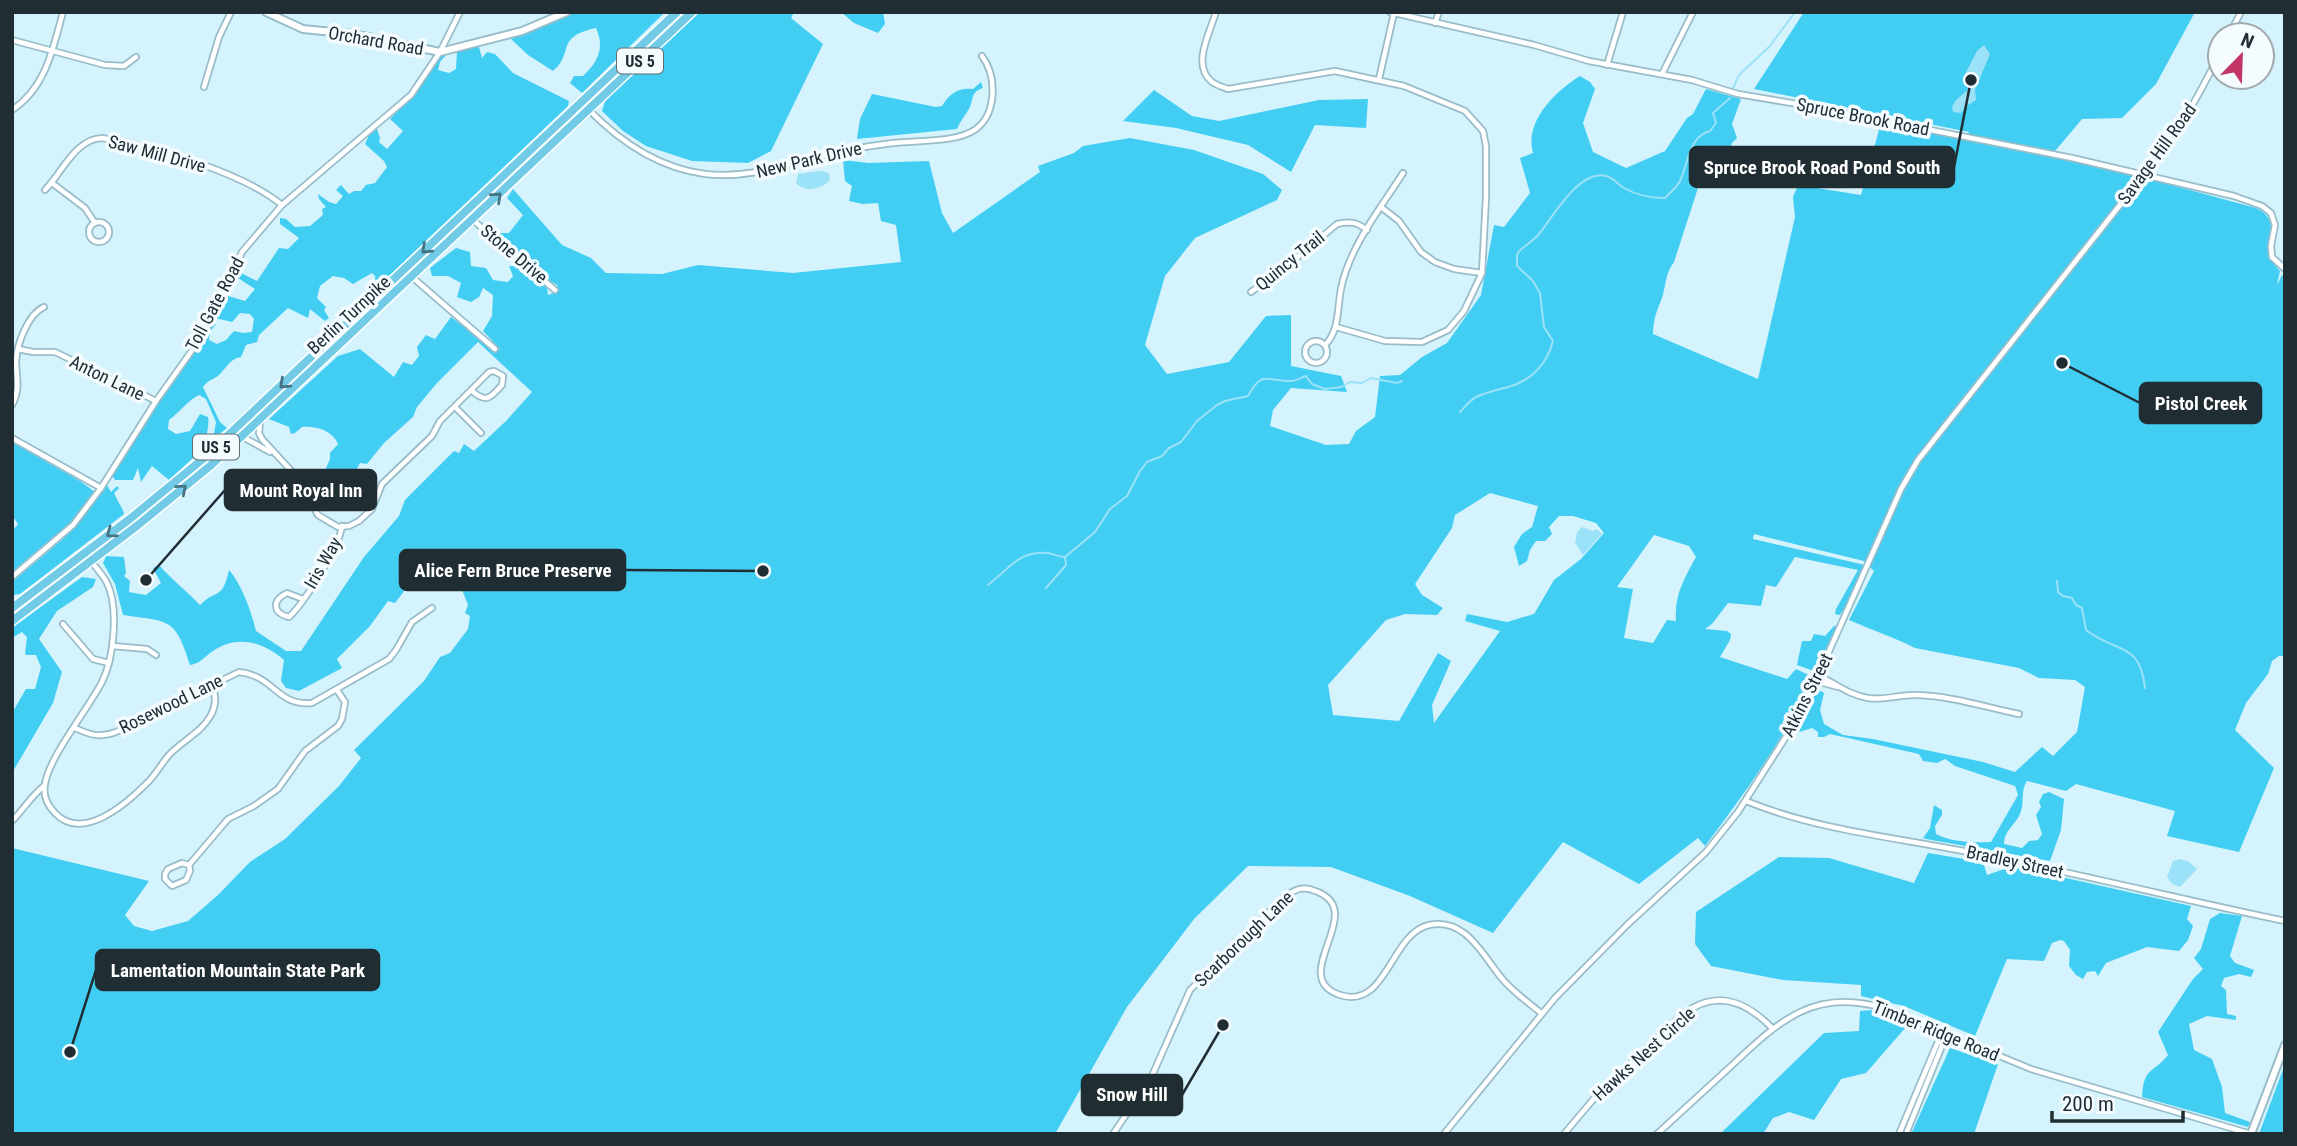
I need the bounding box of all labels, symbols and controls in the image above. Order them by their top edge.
north arrow [2206,21,2276,91]
street label: Orchard Road [327,22,425,59]
text: N [2238,28,2257,54]
road number: US 5 [617,48,663,74]
street label: Spruce Brook Road [1795,93,1931,140]
street label: Savage Hill Road [2113,99,2200,208]
street label: Saw Mill Drive [106,130,208,177]
street label: New Park Drive [754,137,864,182]
callout: Spruce Brook Road Pond South [1690,147,1954,187]
text: Spruce Brook Road Pond South [1704,156,1940,179]
one-way arrow [489,193,502,205]
street label: Stone Drive [477,220,552,288]
street label: Quincy Trail [1251,226,1328,295]
one-way arrow [421,241,434,254]
street label: Toll Gate Road [181,253,248,354]
street label: Berlin Turnpike [303,271,394,358]
street label: Anton Lane [66,350,148,405]
one-way arrow [279,376,292,389]
callout: Pistol Creek [2140,383,2261,423]
text: Pistol Creek [2155,392,2248,415]
road number: US 5 [193,434,239,460]
callout: Mount Royal Inn [225,470,376,510]
text: Mount Royal Inn [240,479,362,502]
one-way arrow [175,485,187,498]
one-way arrow [107,524,119,537]
street label: Iris Way [300,533,346,592]
callout: Alice Fern Bruce Preserve [400,550,625,590]
text: Alice Fern Bruce Preserve [414,559,612,582]
street label: Atkins Street [1777,649,1837,740]
street label: Rosewood Lane [116,669,226,738]
street label: Bradley Street [1965,841,2066,882]
street label: Scarborough Lane [1190,886,1297,991]
callout: Lamentation Mountain State Park [96,950,379,990]
text: Lamentation Mountain State Park [111,959,366,982]
street label: Timber Ridge Road [1870,996,2002,1065]
street label: Hawks Nest Circle [1588,1002,1699,1105]
callout: Snow Hill [1082,1075,1182,1115]
scale bar [2052,1080,2183,1124]
text: Snow Hill [1096,1083,1168,1106]
text: 200 m [2062,1092,2114,1116]

